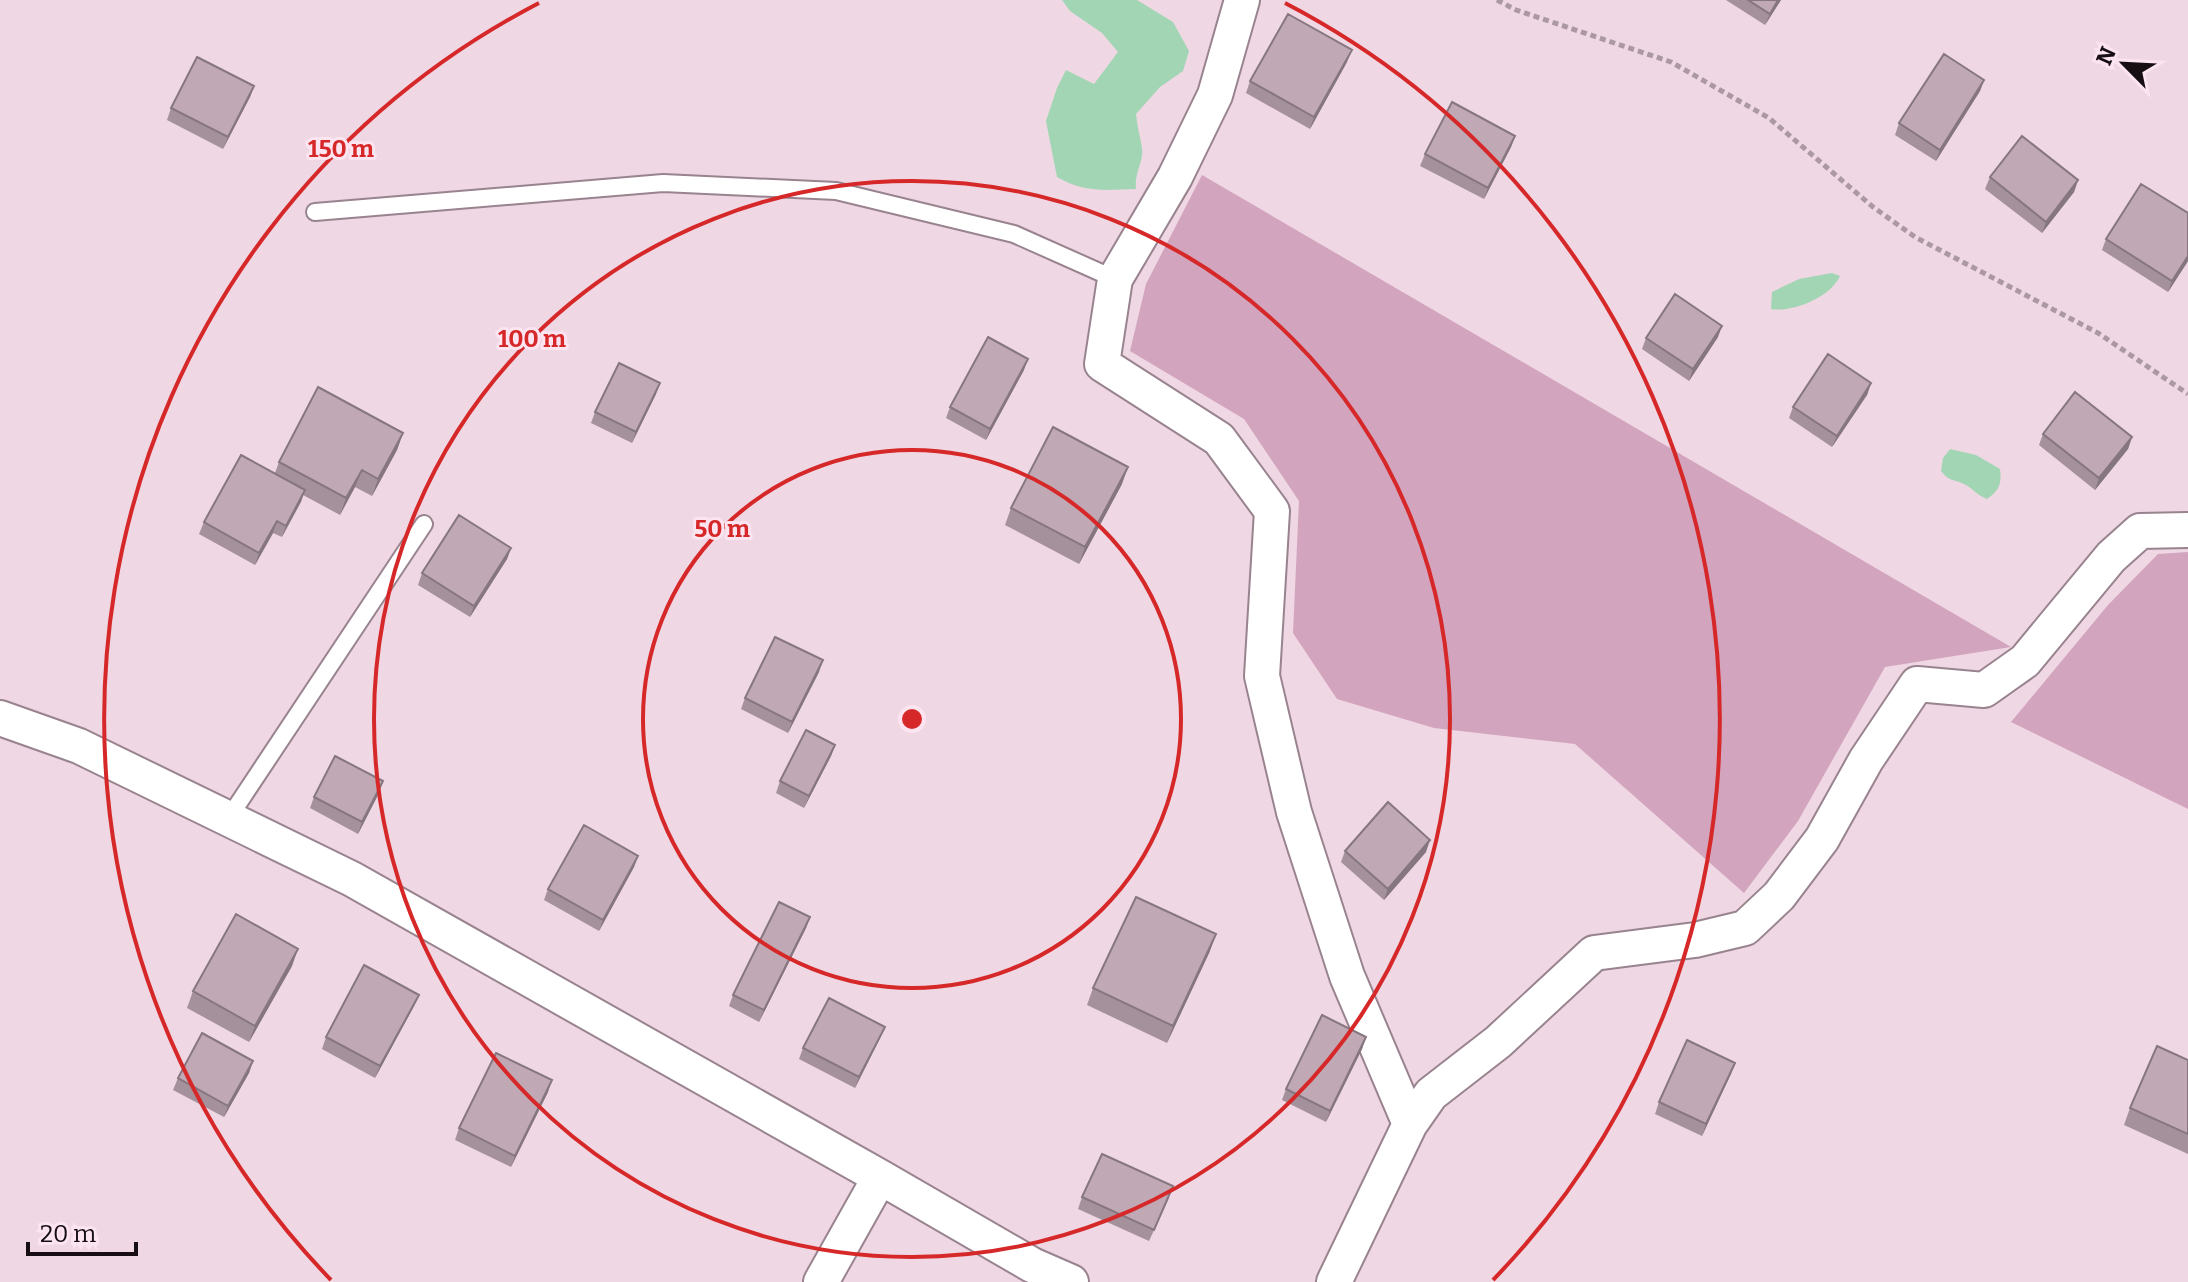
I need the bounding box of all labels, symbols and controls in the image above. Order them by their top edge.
north arrow [2084,24,2164,104]
text: N [2090,43,2122,69]
text: 150 m [308,135,374,163]
text: 100 m [498,325,566,353]
text: 50 m [694,515,750,543]
centre of rings [898,705,926,733]
scale bar [28,1206,136,1256]
text: 20 m [40,1220,96,1248]

